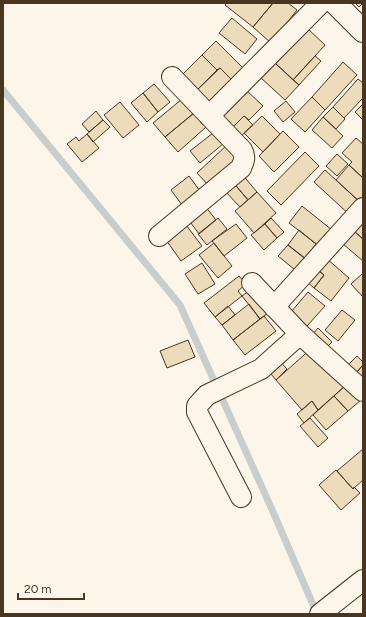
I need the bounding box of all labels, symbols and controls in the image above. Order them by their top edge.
scale bar [18,575,84,601]
text: 20 m [24,582,52,596]

